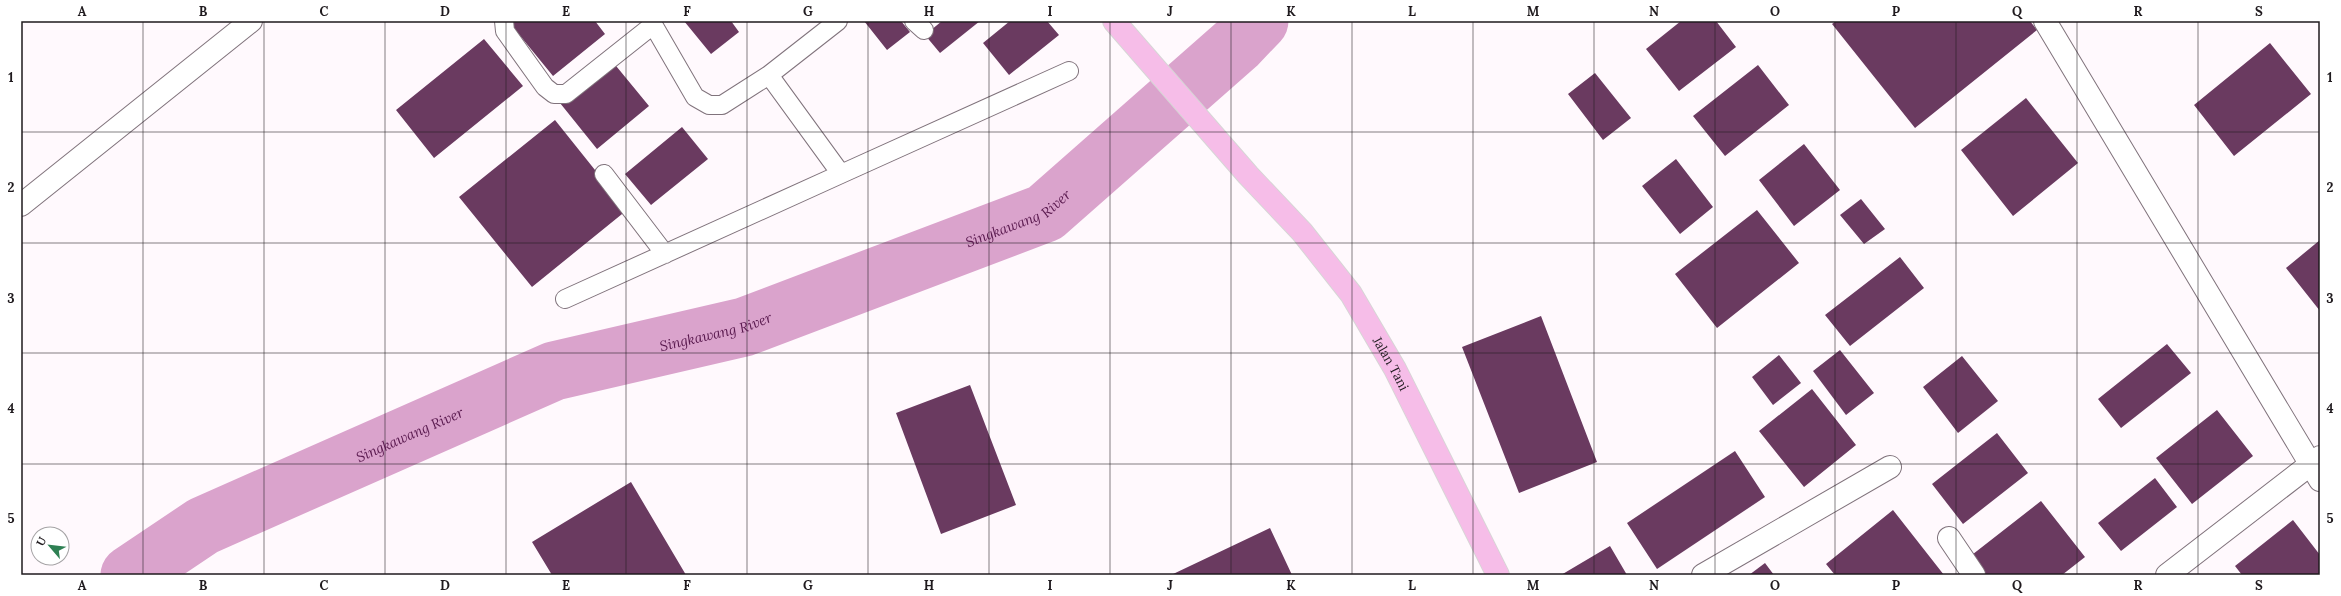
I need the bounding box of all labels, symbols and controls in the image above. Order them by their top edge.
text: A [78,3,87,20]
text: B [199,3,208,20]
text: C [320,3,329,20]
text: D [440,3,450,20]
text: E [562,3,570,20]
text: F [683,3,691,20]
text: G [803,3,813,20]
text: H [924,3,934,20]
text: I [1047,3,1053,20]
text: J [1167,3,1173,20]
text: K [1286,3,1296,20]
text: L [1408,3,1416,20]
text: M [1527,3,1540,20]
text: N [1649,3,1659,20]
text: O [1770,3,1780,20]
text: P [1892,3,1901,20]
text: Q [2012,3,2023,20]
text: R [2134,3,2143,20]
text: S [2255,3,2263,20]
text: 1 [8,69,14,86]
text: 1 [2327,69,2333,86]
text: 2 [8,179,15,196]
text: 2 [2327,179,2334,196]
water label: Singkawang River [963,185,1075,251]
text: 3 [7,290,15,307]
text: 3 [2326,290,2334,307]
water label: Singkawang River [658,308,775,355]
street label: Jalan Tani [1369,333,1413,394]
text: 4 [7,400,15,417]
text: 4 [2326,400,2334,417]
water label: Singkawang River [353,403,467,466]
text: 5 [7,510,15,527]
text: 5 [2326,510,2334,527]
north arrow [30,526,70,566]
text: U [33,534,50,548]
text: A [78,577,87,594]
text: B [199,577,208,594]
text: C [320,577,329,594]
text: D [440,577,450,594]
text: E [562,577,570,594]
text: F [683,577,691,594]
text: G [803,577,813,594]
text: H [924,577,934,594]
text: I [1047,577,1053,594]
text: J [1167,577,1173,594]
text: K [1286,577,1296,594]
text: L [1408,577,1416,594]
text: M [1527,577,1540,594]
text: N [1649,577,1659,594]
text: O [1770,577,1780,594]
text: P [1892,577,1901,594]
text: Q [2012,577,2023,594]
text: R [2134,577,2143,594]
text: S [2255,577,2263,594]

